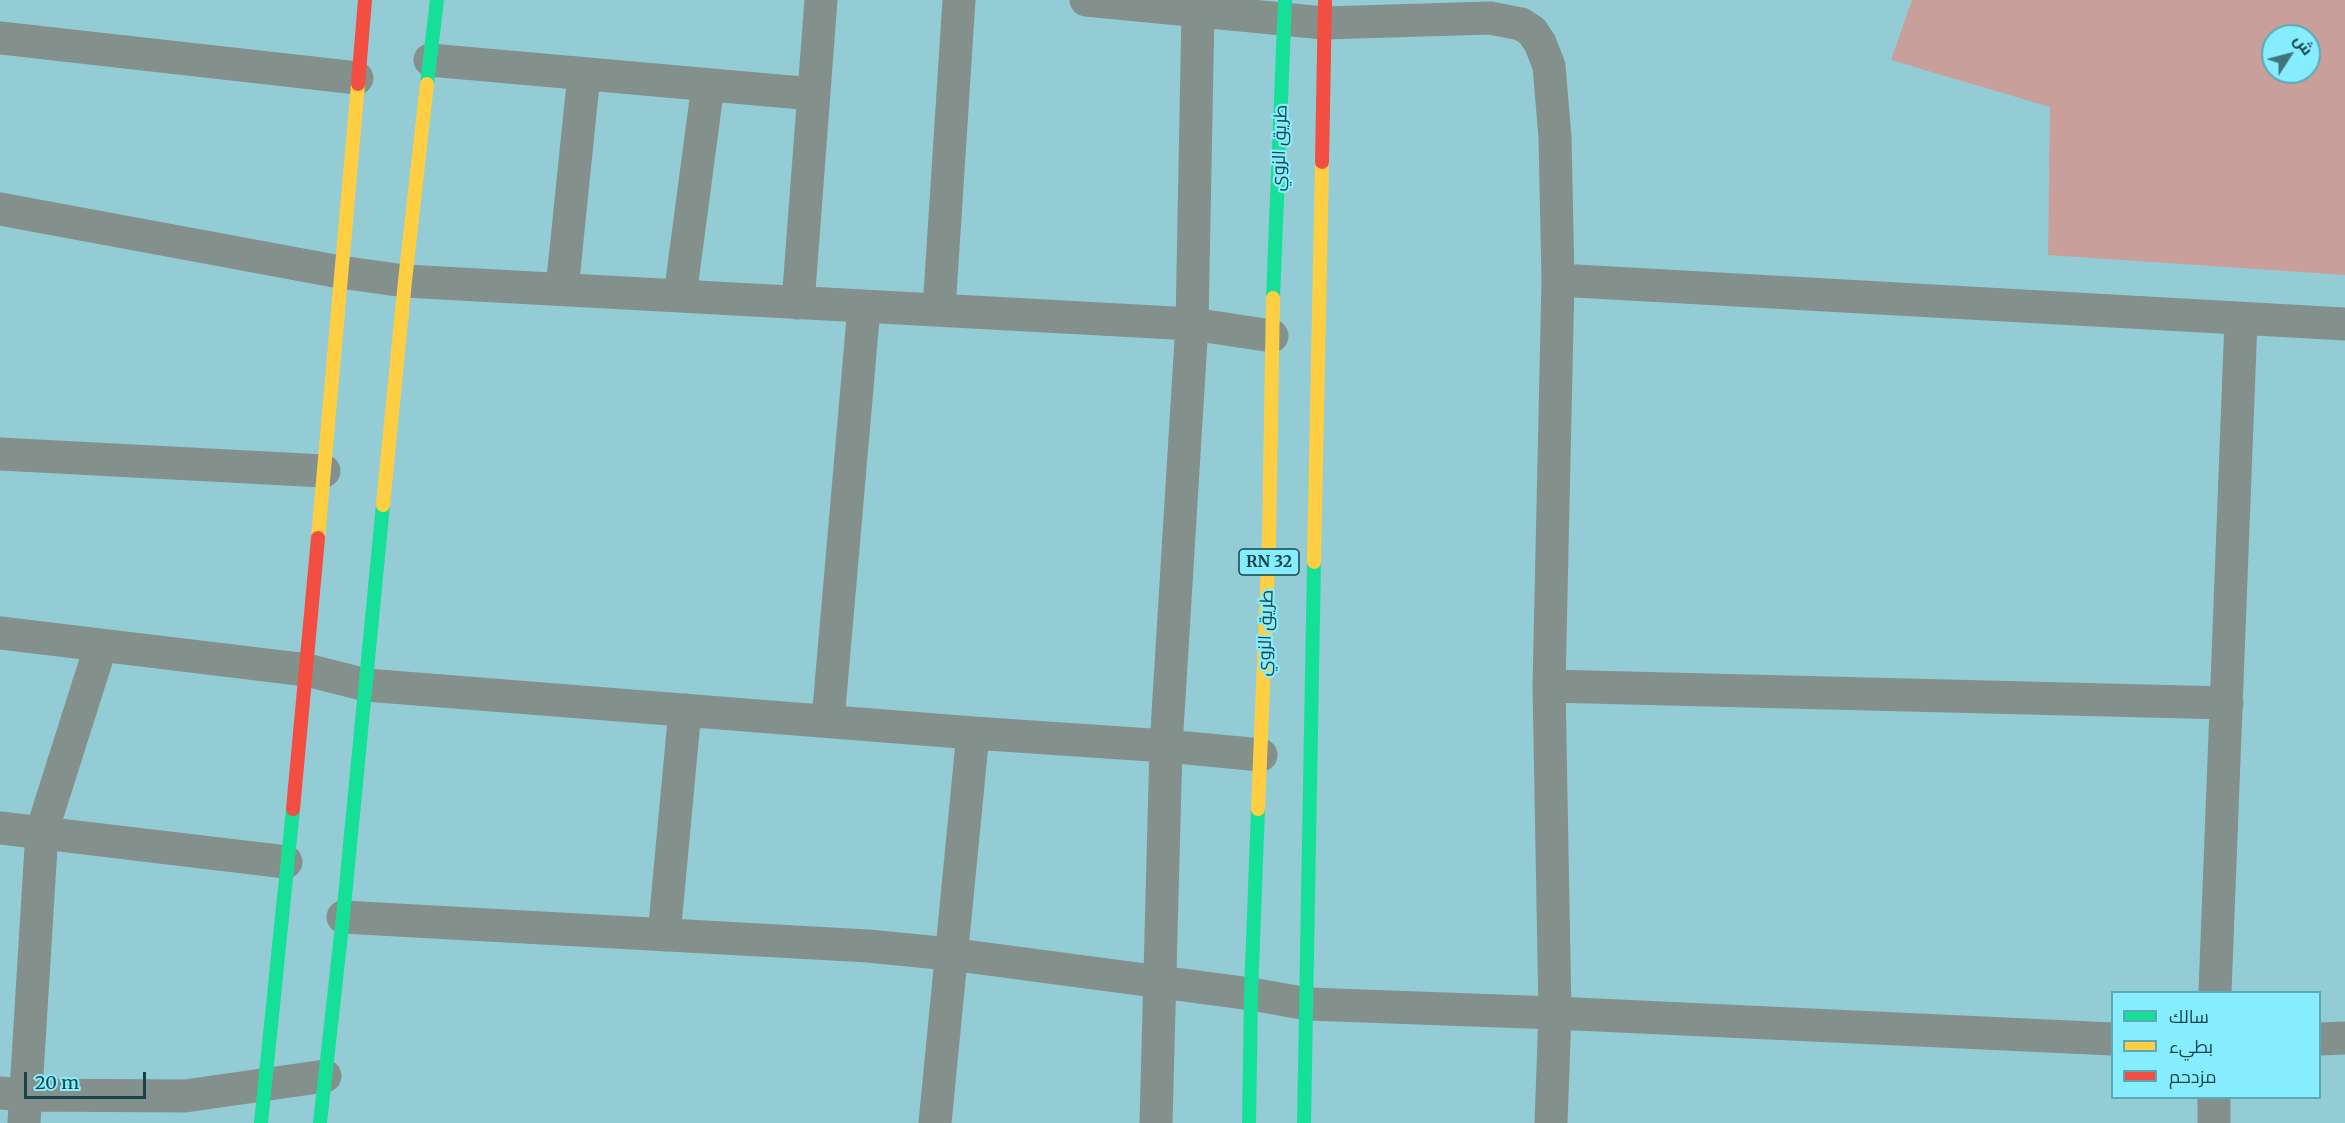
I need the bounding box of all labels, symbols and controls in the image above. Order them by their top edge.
north arrow [2261,24,2321,84]
text: ش [2290,30,2318,59]
street label: طريق الزوي [1268,104,1292,192]
road number: RN 32 [1239,549,1299,575]
street label: طريق الزوي [1254,589,1278,677]
legend [2111,991,2321,1099]
text: سالك [2169,1005,2209,1028]
text: بطيء [2169,1035,2213,1058]
scale bar [27,1060,148,1098]
text: مزدحم [2169,1065,2217,1088]
text: 20 m [35,1071,79,1094]

